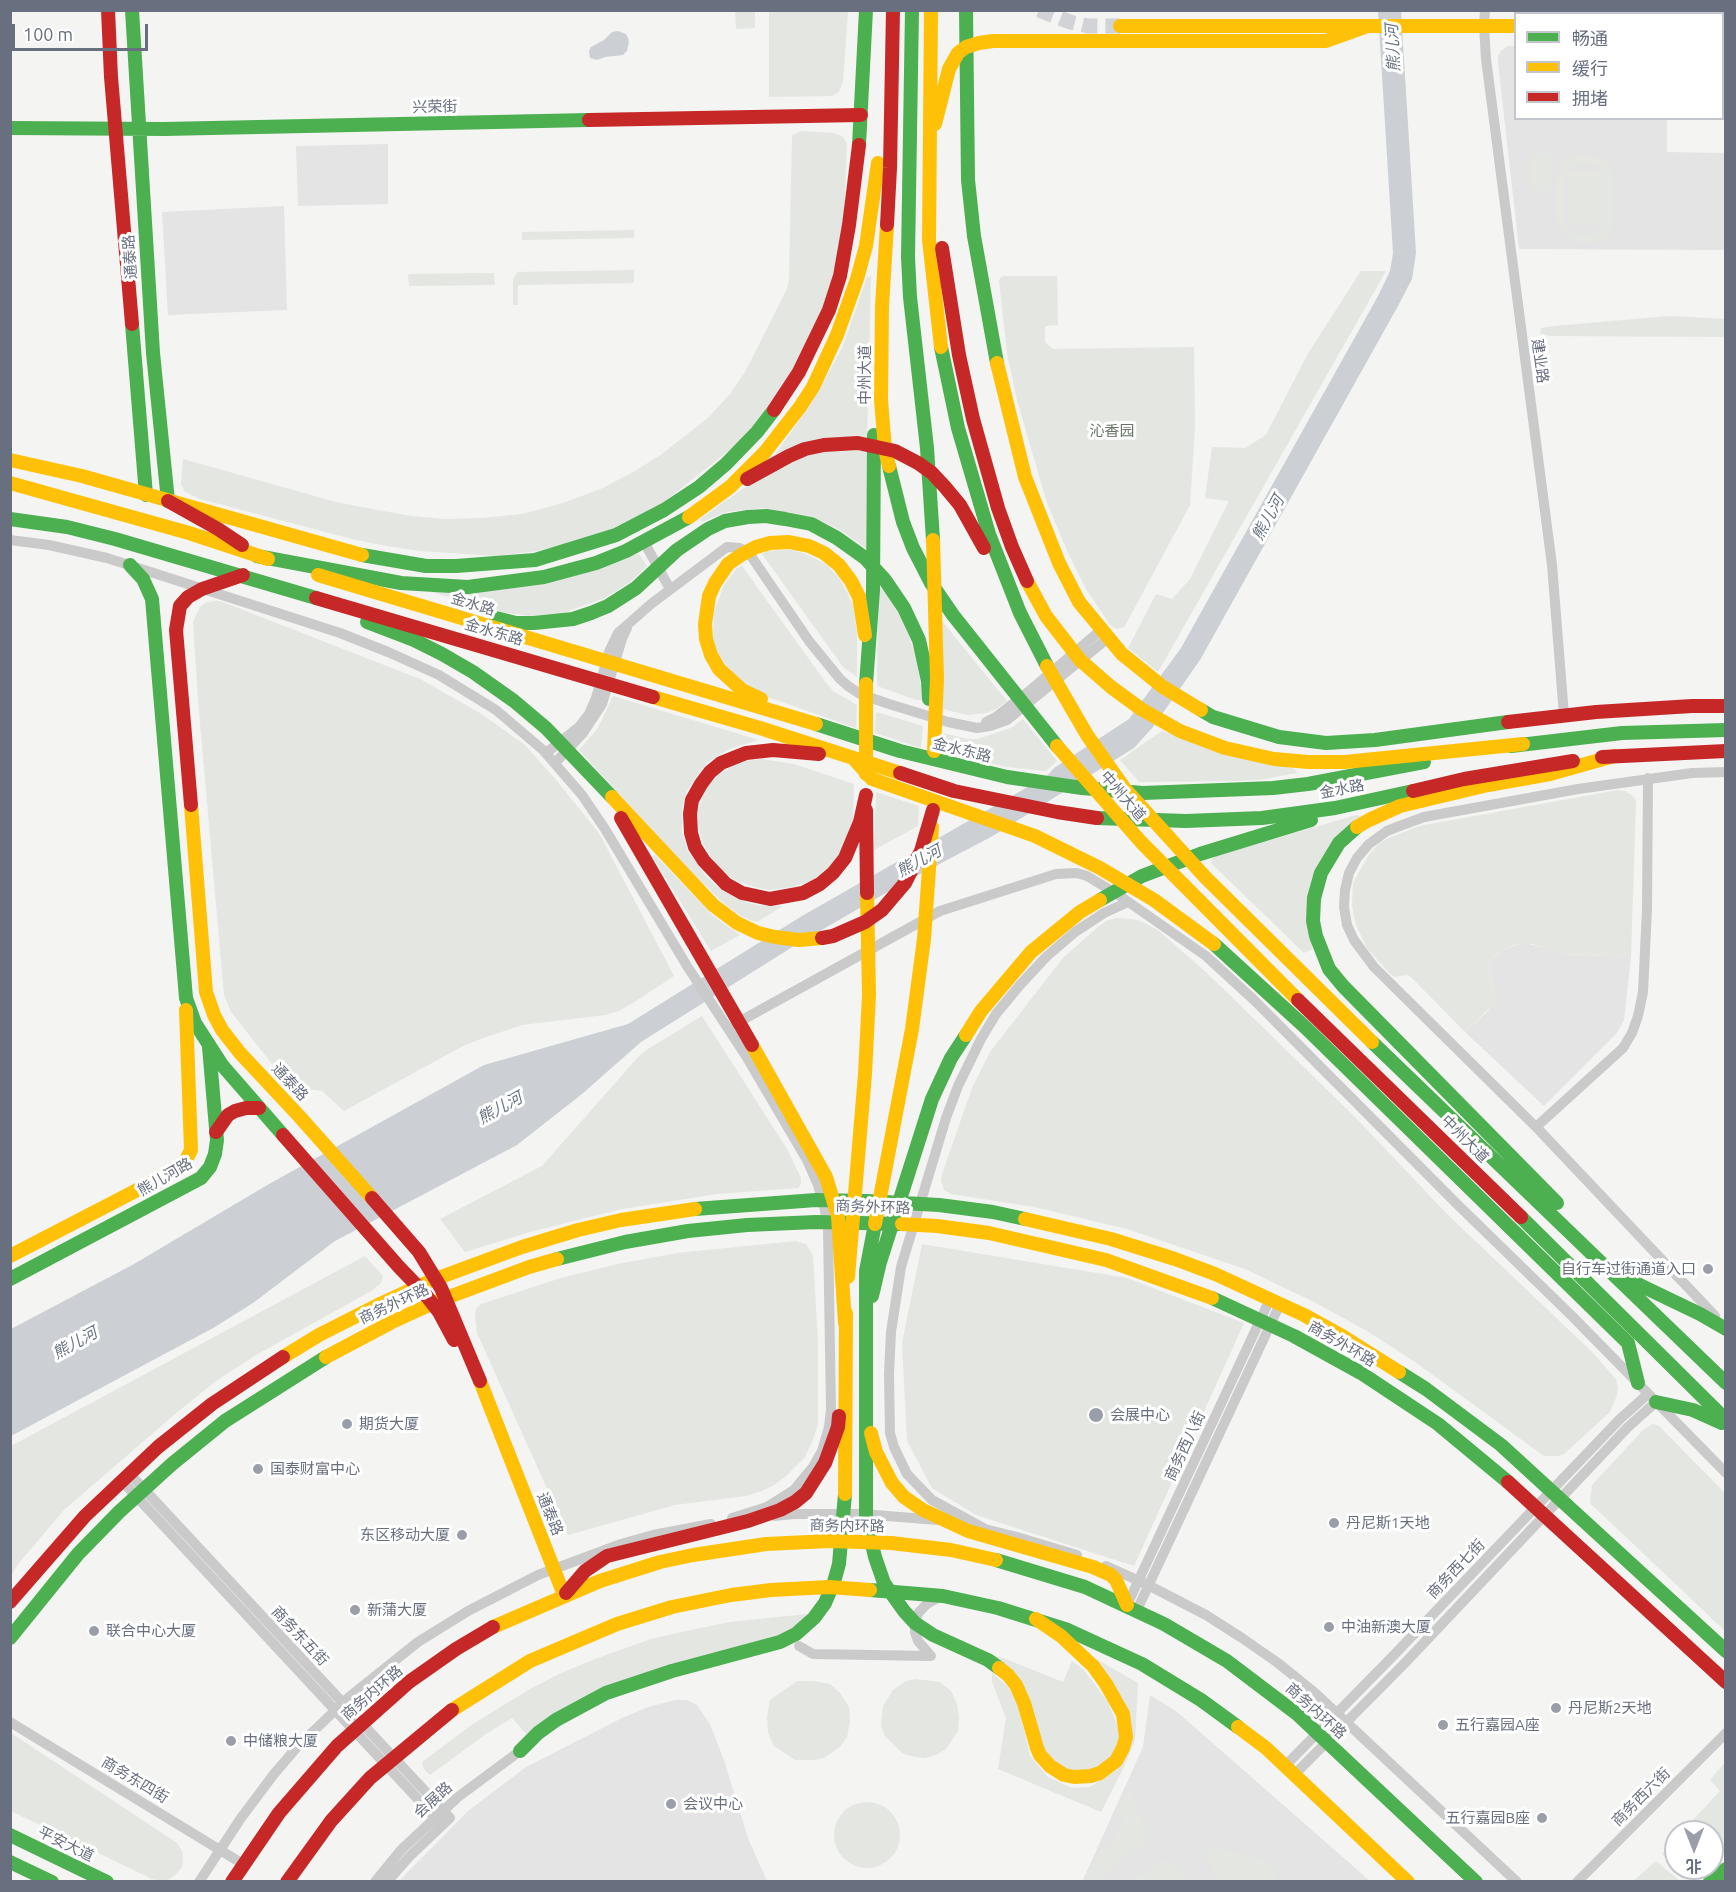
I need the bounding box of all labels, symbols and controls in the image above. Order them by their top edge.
scale bar [15,12,152,50]
legend [1514,12,1724,120]
text: 100 m [23,24,73,44]
water label: 熊儿河 [1382,24,1404,72]
text: 畅通 [1572,28,1608,48]
text: 缓行 [1572,58,1608,78]
text: 拥堵 [1572,88,1608,108]
street label: 兴荣街 [412,98,458,116]
street label: 通泰路 [119,234,141,280]
street label: 建业路 [1528,337,1552,385]
street label: 中州大道 [856,345,874,405]
park label: 沁香园 [1090,422,1134,440]
water label: 熊儿河 [1248,492,1288,544]
street label: 金水路 [449,589,497,619]
street label: 金水东路 [463,615,525,649]
street label: 金水东路 [931,734,993,766]
street label: 中州大道 [1097,767,1149,825]
street label: 金水路 [1318,776,1366,802]
water label: 熊儿河 [893,841,945,881]
street label: 通泰路 [268,1059,312,1105]
water label: 熊儿河 [474,1088,526,1128]
street label: 中州大道 [1437,1111,1493,1167]
street label: 熊儿河路 [135,1154,195,1200]
street label: 商务外环路 [835,1197,911,1217]
place label: 自行车过街通道入口 [1561,1260,1696,1278]
marker: 自行车过街通道入口 [1701,1262,1715,1276]
street label: 商务外环路 [356,1280,432,1328]
street label: 商务外环路 [1305,1317,1379,1371]
water label: 熊儿河 [49,1323,101,1363]
marker: 会展中心 [1087,1406,1105,1424]
place label: 会展中心 [1110,1406,1170,1424]
street label: 商务西八街 [1161,1408,1209,1484]
place label: 期货大厦 [359,1415,419,1433]
marker: 期货大厦 [340,1417,354,1431]
place label: 国泰财富中心 [270,1460,360,1478]
marker: 国泰财富中心 [251,1462,265,1476]
street label: 通泰路 [533,1490,567,1538]
place label: 丹尼斯1天地 [1346,1514,1429,1532]
street label: 商务内环路 [809,1516,885,1536]
marker: 丹尼斯1天地 [1327,1516,1341,1530]
place label: 东区移动大厦 [360,1526,450,1544]
marker: 东区移动大厦 [455,1528,469,1542]
street label: 商务西七街 [1423,1536,1489,1602]
place label: 新蒲大厦 [367,1601,427,1619]
street label: 商务东五街 [268,1602,332,1670]
marker: 新蒲大厦 [348,1603,362,1617]
place label: 中油新澳大厦 [1341,1618,1431,1636]
marker: 中油新澳大厦 [1322,1620,1336,1634]
place label: 联合中心大厦 [106,1622,196,1640]
marker: 联合中心大厦 [87,1624,101,1638]
street label: 商务内环路 [338,1662,406,1724]
street label: 商务内环路 [1282,1679,1350,1743]
place label: 丹尼斯2天地 [1568,1699,1651,1717]
marker: 丹尼斯2天地 [1549,1701,1563,1715]
place label: 五行嘉园A座 [1455,1716,1540,1734]
marker: 五行嘉园A座 [1436,1718,1450,1732]
place label: 中储粮大厦 [243,1732,318,1750]
marker: 中储粮大厦 [224,1734,238,1748]
street label: 商务东四街 [98,1753,172,1807]
street label: 商务西六街 [1608,1764,1674,1830]
street label: 会展路 [410,1778,456,1822]
place label: 会议中心 [683,1795,743,1813]
marker: 会议中心 [664,1797,678,1811]
place label: 五行嘉园B座 [1445,1809,1530,1827]
marker: 五行嘉园B座 [1535,1811,1549,1825]
north arrow [1664,1820,1724,1880]
street label: 平安大道 [35,1823,97,1865]
text: 北 [1686,1857,1702,1875]

